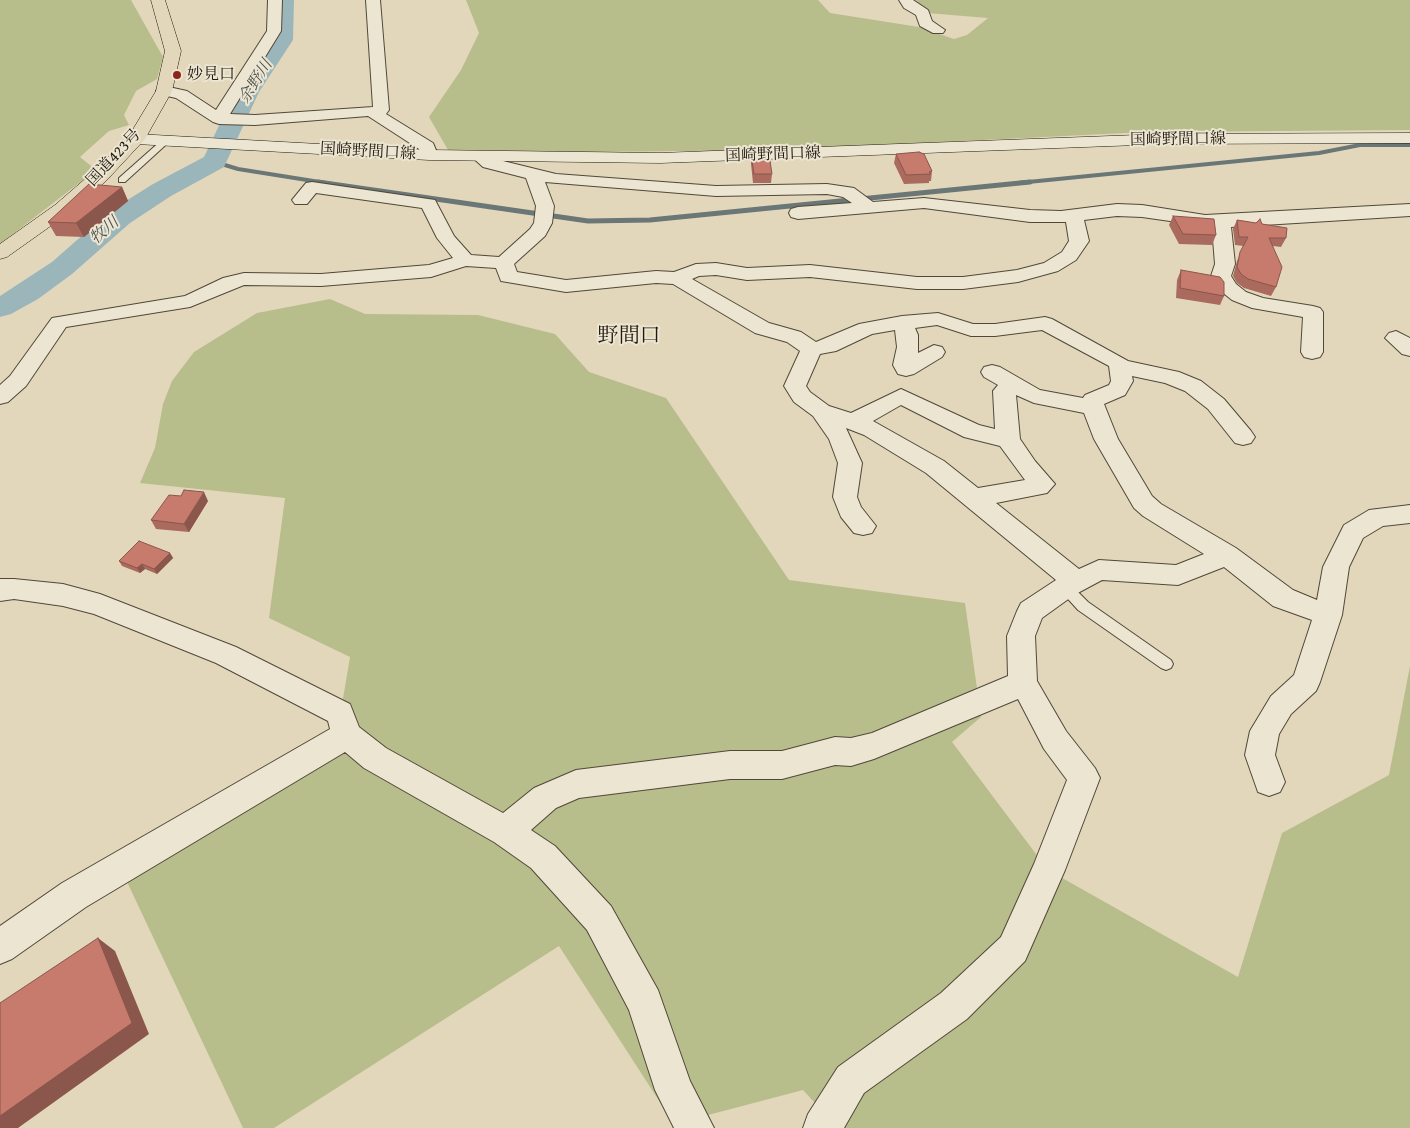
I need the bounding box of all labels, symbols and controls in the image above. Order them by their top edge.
water label: 余野川 [235,57,277,107]
place label: 妙見口 [187,65,235,85]
marker: 妙見口 [171,69,183,81]
street label: 国道423号 [83,125,145,191]
street label: 国崎野間口線 [1130,130,1226,150]
street label: 国崎野間口線 [320,140,416,164]
street label: 国崎野間口線 [725,144,821,166]
water label: 牧川 [87,213,123,249]
district label: 野間口 [598,324,660,350]

